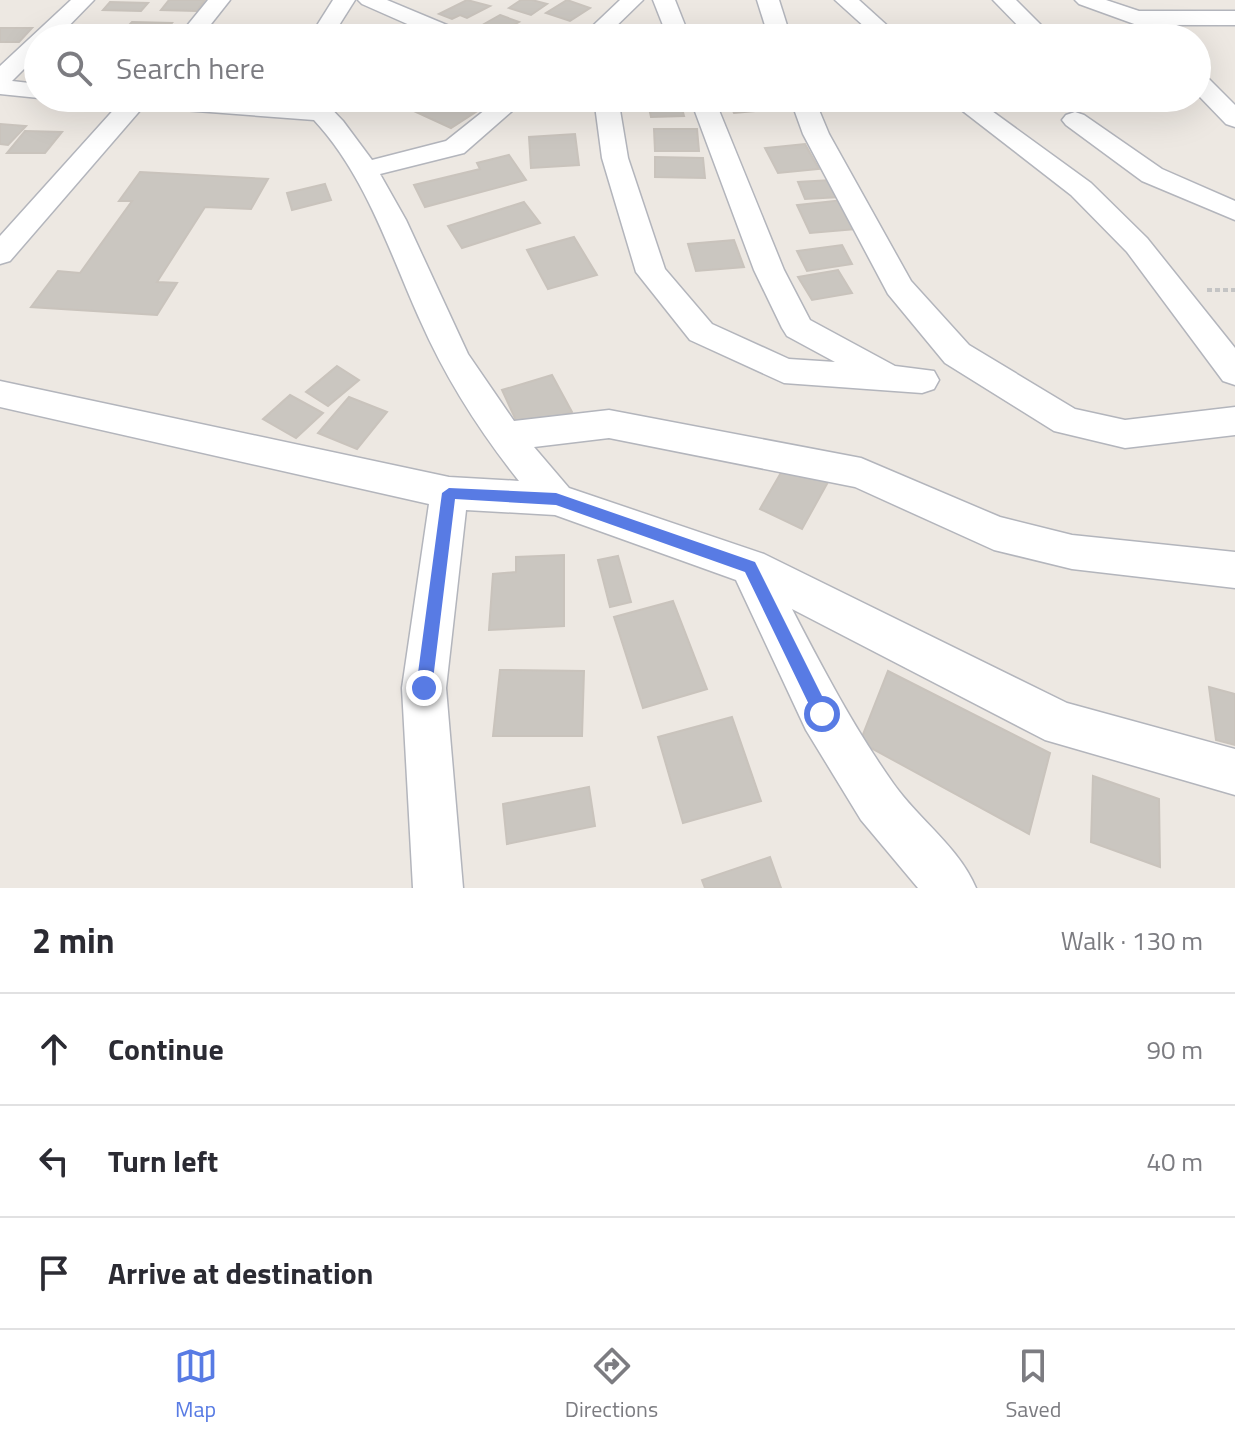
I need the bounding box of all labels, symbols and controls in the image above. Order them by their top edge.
search box [24,24,1211,112]
text: Search here [116,45,265,91]
icon: search [52,46,96,90]
route end [406,670,442,706]
route start [804,696,840,732]
text: 2 min [32,914,115,966]
text: Walk · 130 m [1061,921,1203,960]
text: Continue [108,1026,224,1072]
icon: ahead [32,1027,76,1071]
text: 90 m [1146,1030,1203,1069]
text: Turn left [108,1138,218,1184]
icon: left [32,1139,76,1183]
text: 40 m [1146,1142,1203,1181]
text: Arrive at destination [108,1250,373,1296]
icon: arrive [32,1251,76,1295]
tab: Map [174,1344,218,1426]
tab: Directions [565,1344,658,1426]
tab: Saved [1005,1344,1061,1426]

